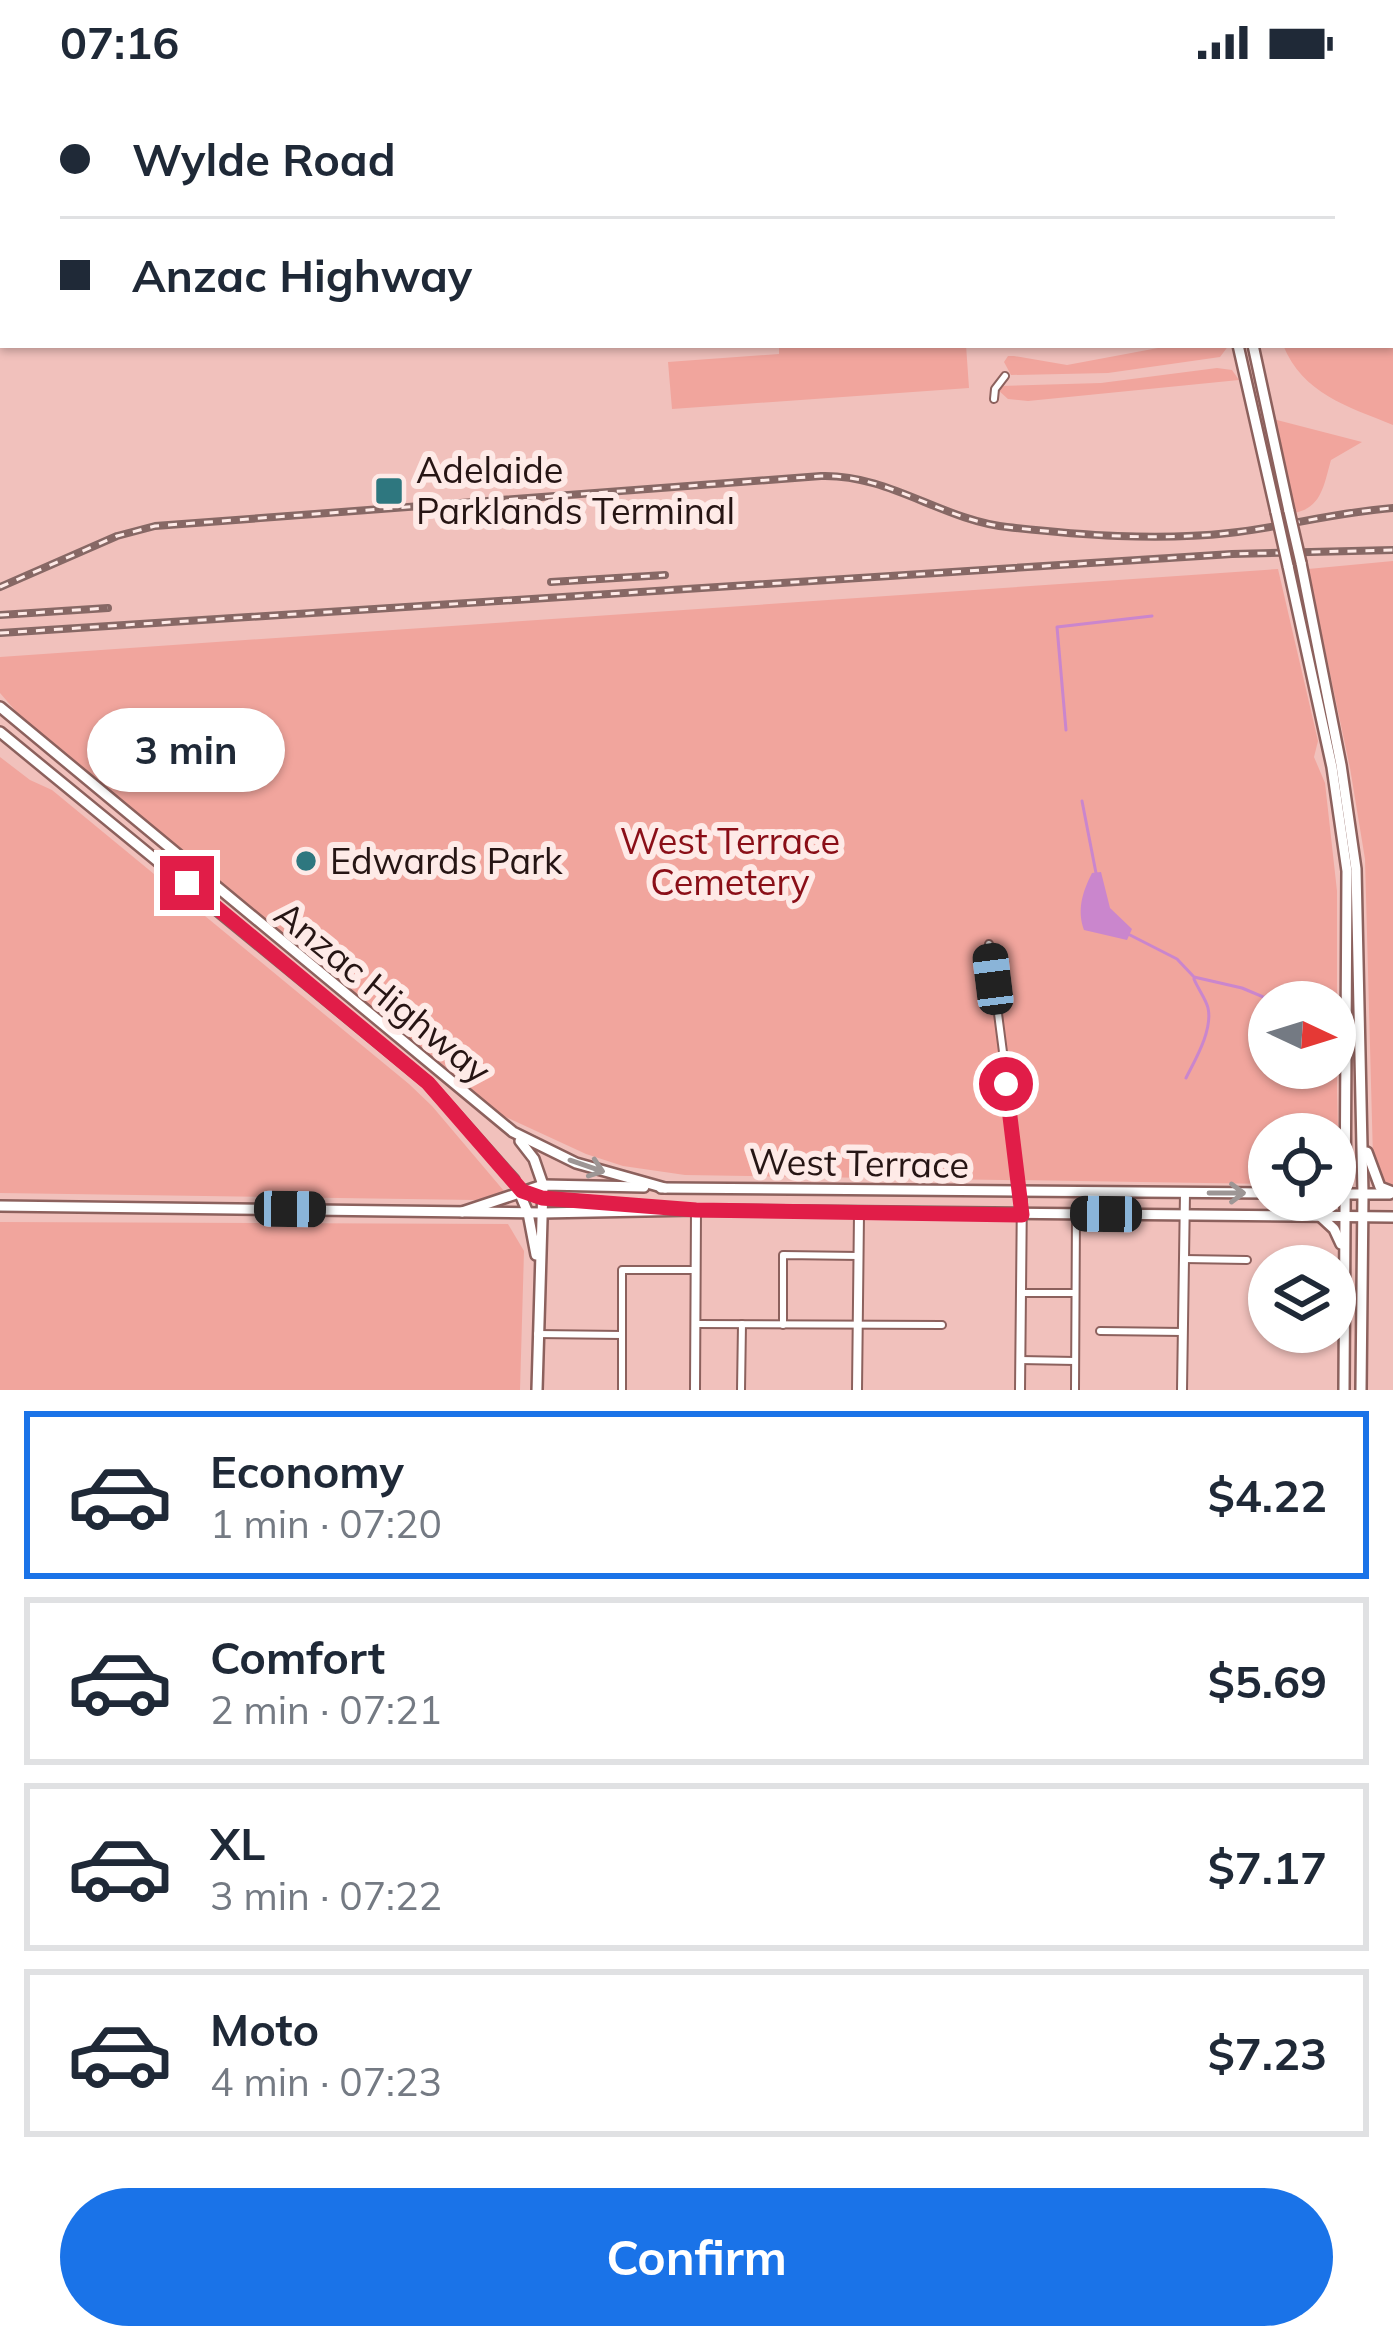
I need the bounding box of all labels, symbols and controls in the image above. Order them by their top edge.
text: 07:16 [60,14,179,70]
text: Wylde Road [132,131,396,187]
text: Anzac Highway [132,247,472,303]
place label: Adelaide Parklands Terminal [416,447,735,533]
marker: Adelaide Parklands Terminal [373,475,405,507]
callout: 3 min [88,709,286,793]
text: 3 min [135,725,237,774]
park label: West Terrace Cemetery [620,818,840,904]
place label: Edwards Park [330,838,563,883]
marker: Edwards Park [293,848,319,874]
route end [160,856,214,910]
street label: Anzac Highway [266,891,500,1093]
car [971,941,1015,1017]
north arrow [1248,981,1356,1089]
map controls [1248,981,1356,1353]
route start [979,1057,1033,1111]
button: locate [1248,1113,1356,1221]
street label: West Terrace [748,1138,970,1187]
one-way arrow [567,1157,604,1178]
one-way arrow [1207,1182,1246,1204]
car [254,1190,326,1228]
car [1070,1195,1142,1233]
button: layers [1248,1245,1356,1353]
icon: car [66,1441,174,1549]
text: Economy [210,1443,404,1499]
text: $4.22 [1208,1467,1327,1523]
text: 1 min · 07:20 [210,1499,442,1548]
icon: car [66,1627,174,1735]
text: Comfort [210,1629,385,1685]
text: $5.69 [1208,1653,1327,1709]
text: 2 min · 07:21 [210,1685,442,1734]
icon: car [66,1813,174,1921]
text: XL [210,1815,265,1871]
text: $7.17 [1208,1839,1327,1895]
text: 3 min · 07:22 [210,1871,442,1920]
icon: car [66,1999,174,2107]
text: Moto [210,2001,319,2057]
text: $7.23 [1208,2025,1327,2081]
text: 4 min · 07:23 [210,2057,442,2106]
button: Confirm [60,2188,1333,2326]

